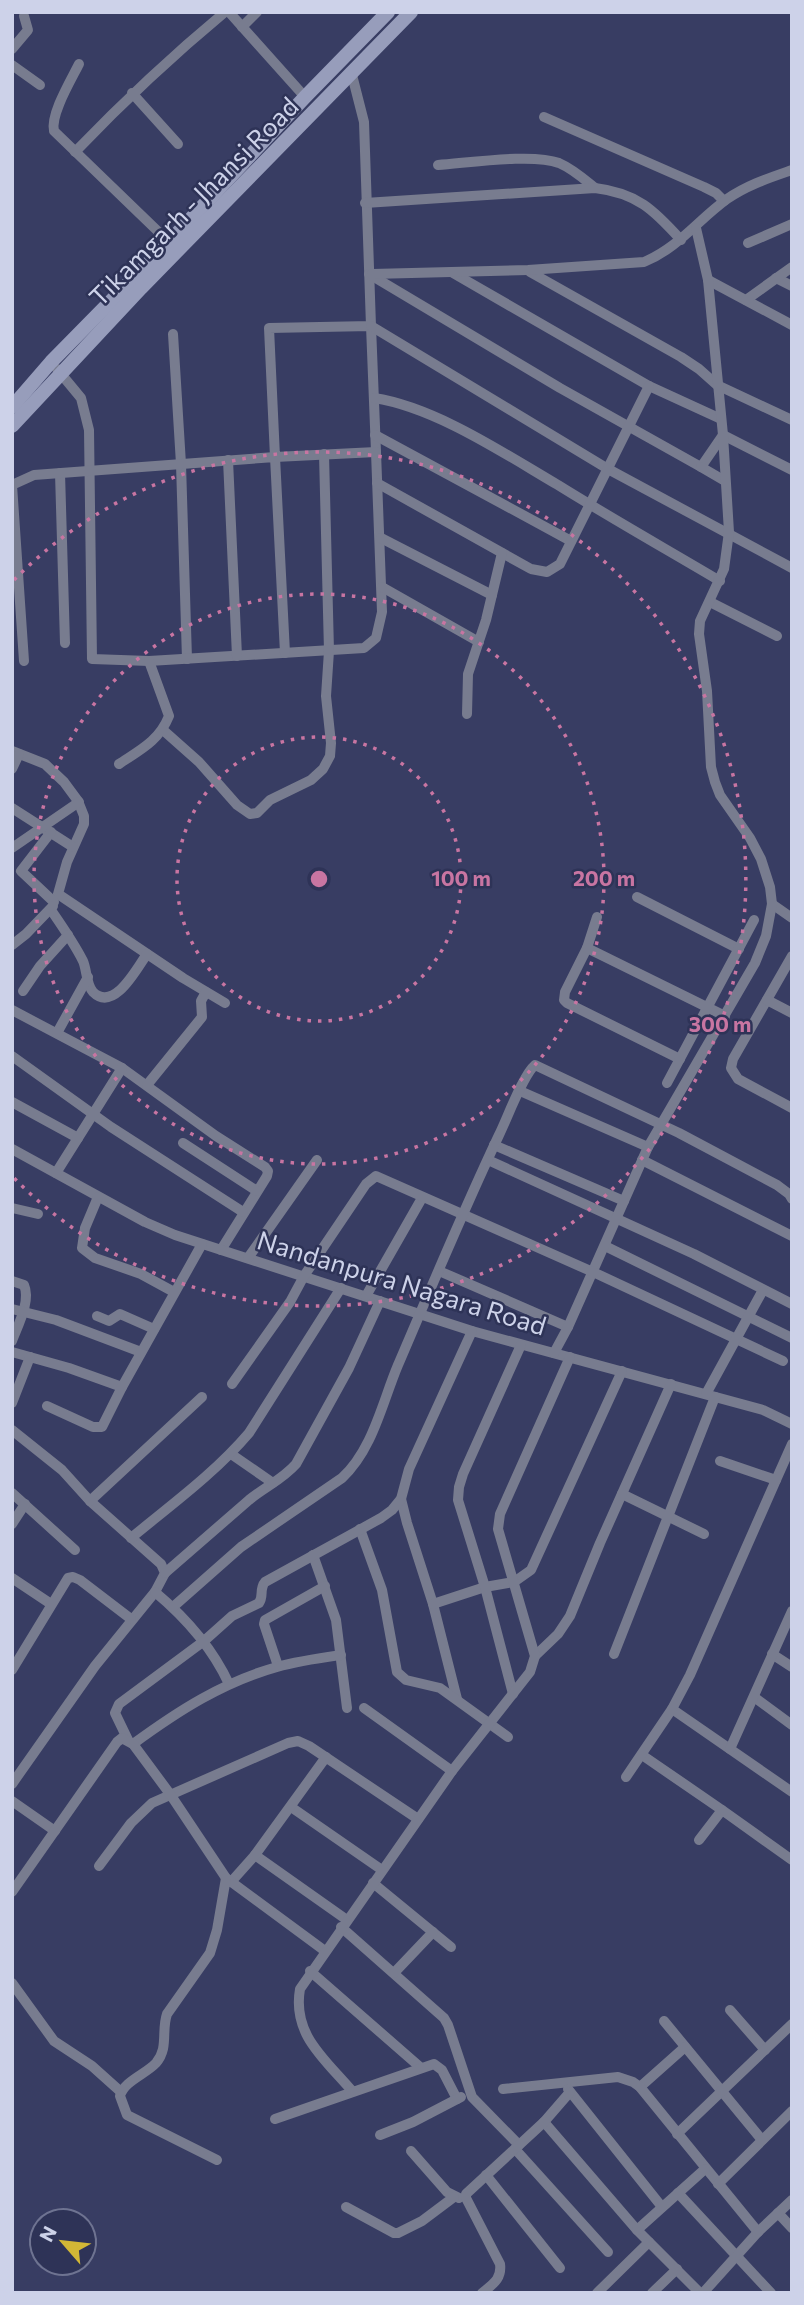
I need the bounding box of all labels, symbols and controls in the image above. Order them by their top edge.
street label: Tikamgarh - Jhansi Road [82,90,304,312]
text: 100 m [431,865,491,890]
text: 200 m [573,865,635,890]
centre of rings [307,867,331,891]
text: 300 m [689,1011,751,1036]
street label: Nandanpura Nagara Road [254,1223,550,1341]
north arrow [28,2207,98,2277]
text: N [34,2222,61,2245]

